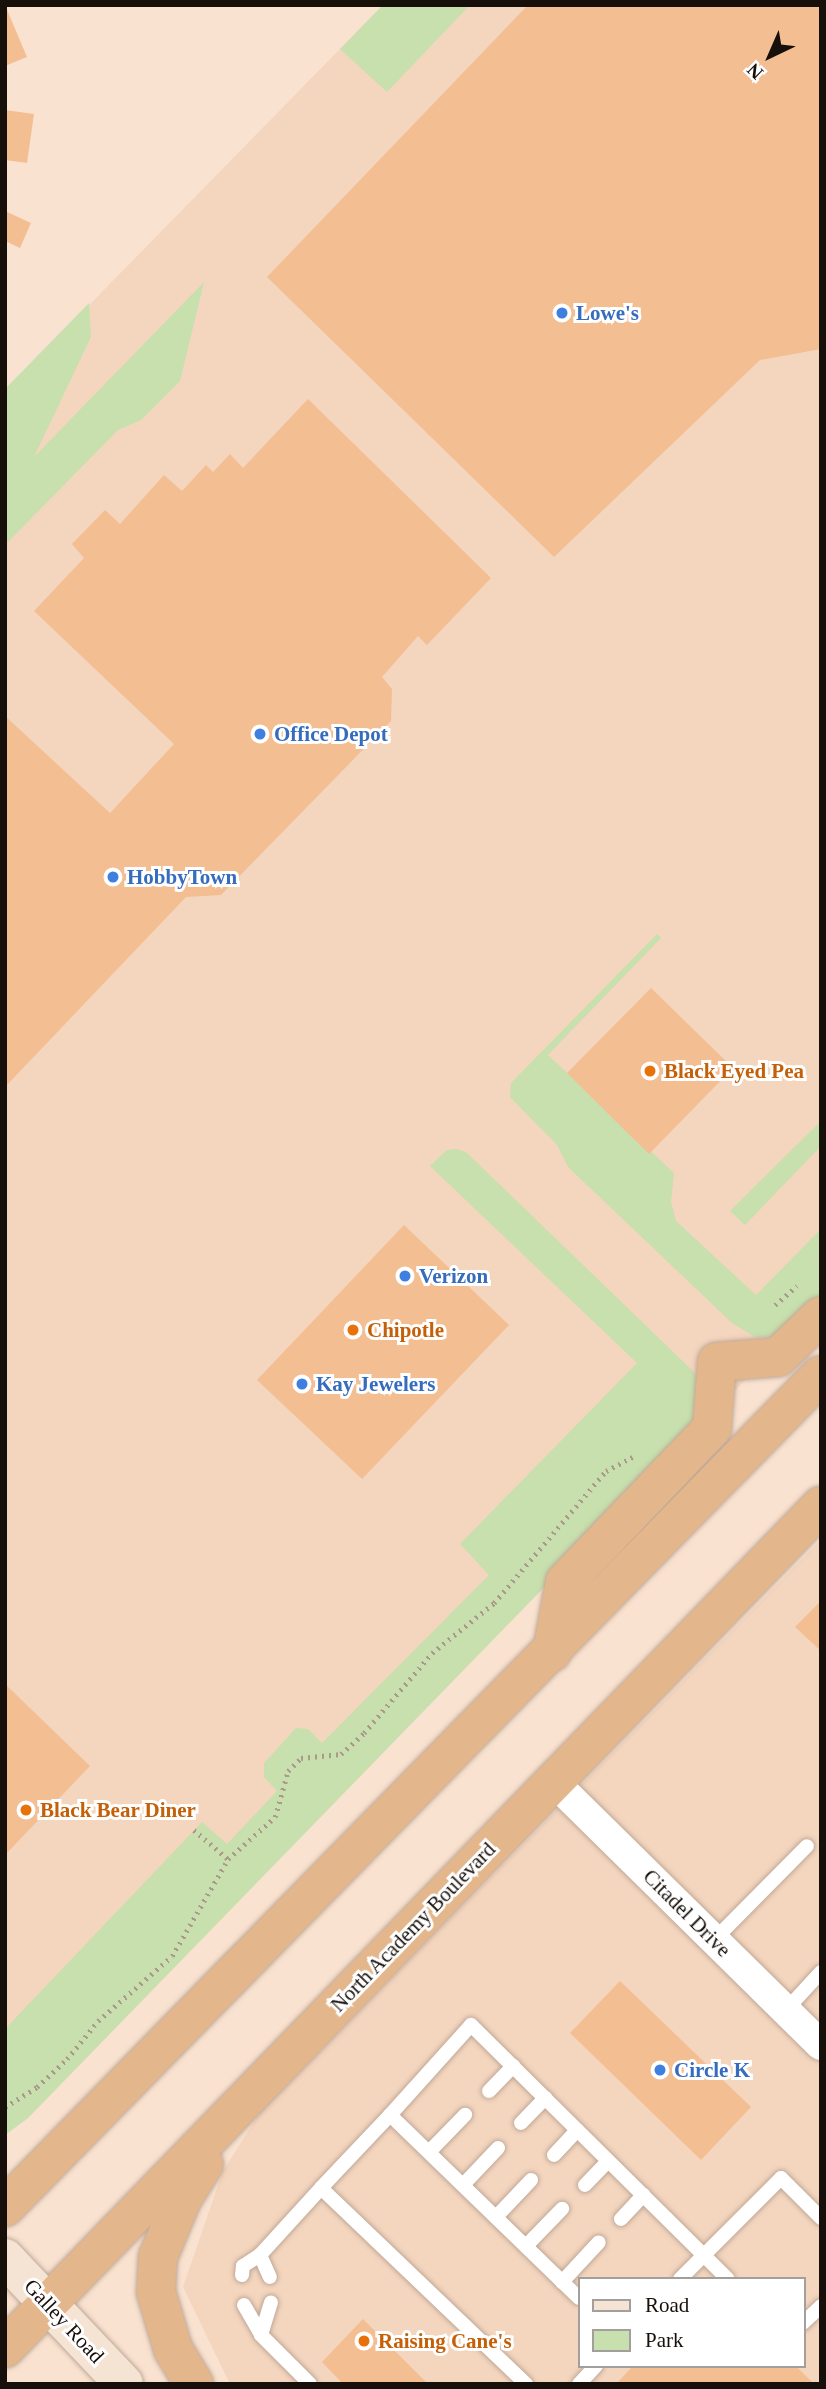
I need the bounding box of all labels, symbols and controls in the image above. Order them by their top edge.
north arrow [735,21,805,91]
text: N [743,59,767,84]
place label: Lowe's [576,300,639,326]
marker: Lowe's [554,305,570,321]
place label: Office Depot [274,721,388,747]
marker: Office Depot [252,726,268,742]
place label: HobbyTown [127,864,237,890]
marker: HobbyTown [105,869,121,885]
place label: Black Eyed Pea [664,1058,804,1084]
marker: Black Eyed Pea [642,1063,658,1079]
place label: Verizon [419,1263,488,1289]
marker: Verizon [397,1268,413,1284]
place label: Chipotle [367,1317,444,1343]
marker: Chipotle [345,1322,361,1338]
place label: Kay Jewelers [316,1371,436,1397]
marker: Kay Jewelers [294,1376,310,1392]
place label: Black Bear Diner [40,1797,196,1823]
marker: Black Bear Diner [18,1802,34,1818]
street label: North Academy Boulevard [325,1836,501,2018]
street label: Citadel Drive [638,1864,736,1962]
place label: Circle K [674,2057,750,2083]
marker: Circle K [652,2062,668,2078]
street label: Galley Road [19,2274,109,2368]
legend [578,2277,805,2368]
text: Road [645,2293,689,2317]
place label: Raising Cane's [378,2328,512,2354]
text: Park [645,2328,684,2352]
marker: Raising Cane's [356,2333,372,2349]

